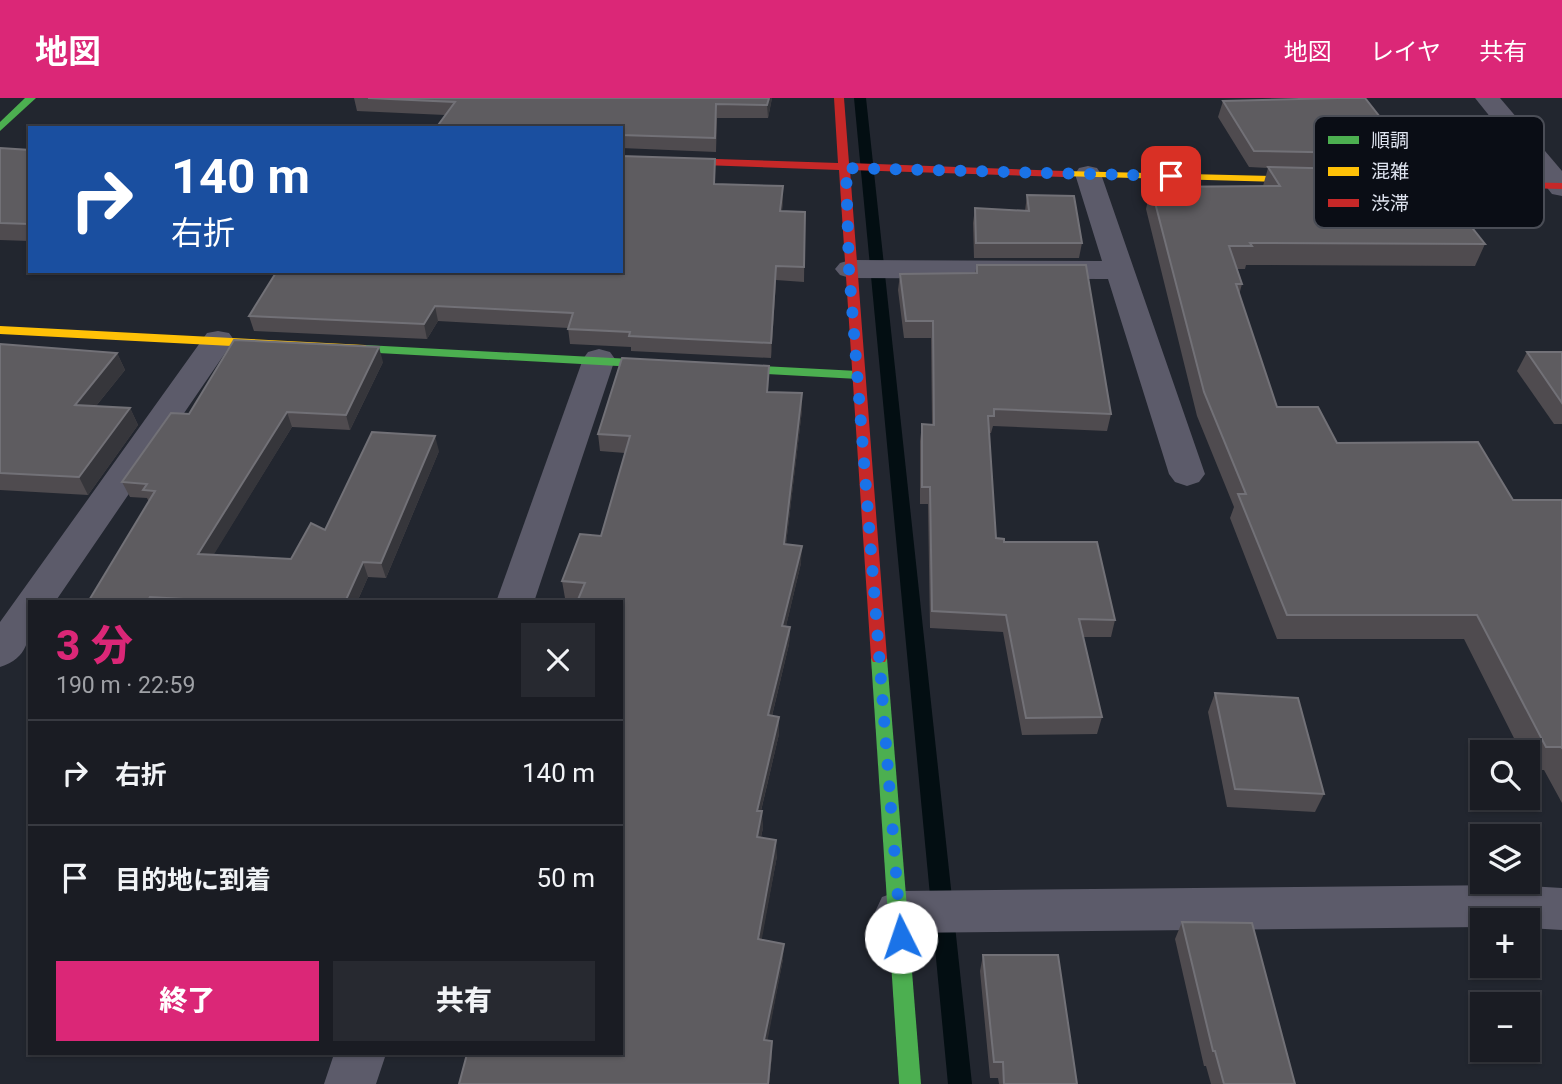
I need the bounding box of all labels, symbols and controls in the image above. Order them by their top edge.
text: 地図 [35,32,101,71]
text: 地図 [1284,38,1332,66]
text: レイヤ [1370,38,1441,66]
text: 共有 [1479,38,1527,66]
legend [1314,116,1544,228]
text: 順調 [1371,129,1409,152]
pin [1141,146,1201,206]
text: 140 m [171,148,310,205]
icon: right [56,154,147,245]
icon: arrive [1152,157,1190,195]
text: 混雑 [1371,160,1409,183]
text: 渋滞 [1371,192,1409,215]
text: 右折 [171,214,235,252]
text: 3 分 [56,621,133,670]
button: close [521,623,595,697]
text: 190 m · 22:59 [56,672,195,699]
map controls [1470,740,1540,1062]
button: search [1470,740,1540,810]
icon: right [56,754,94,792]
text: 140 m [522,758,595,788]
text: 右折 [115,760,167,790]
button: layers [1470,824,1540,894]
icon: arrive [56,859,94,897]
text: 50 m [537,863,595,893]
text: 目的地に到着 [115,865,271,895]
position arrow [864,900,938,974]
button: + [1470,908,1540,978]
button: 終了 [56,961,319,1041]
button: 共有 [333,961,595,1041]
button: − [1470,992,1540,1062]

